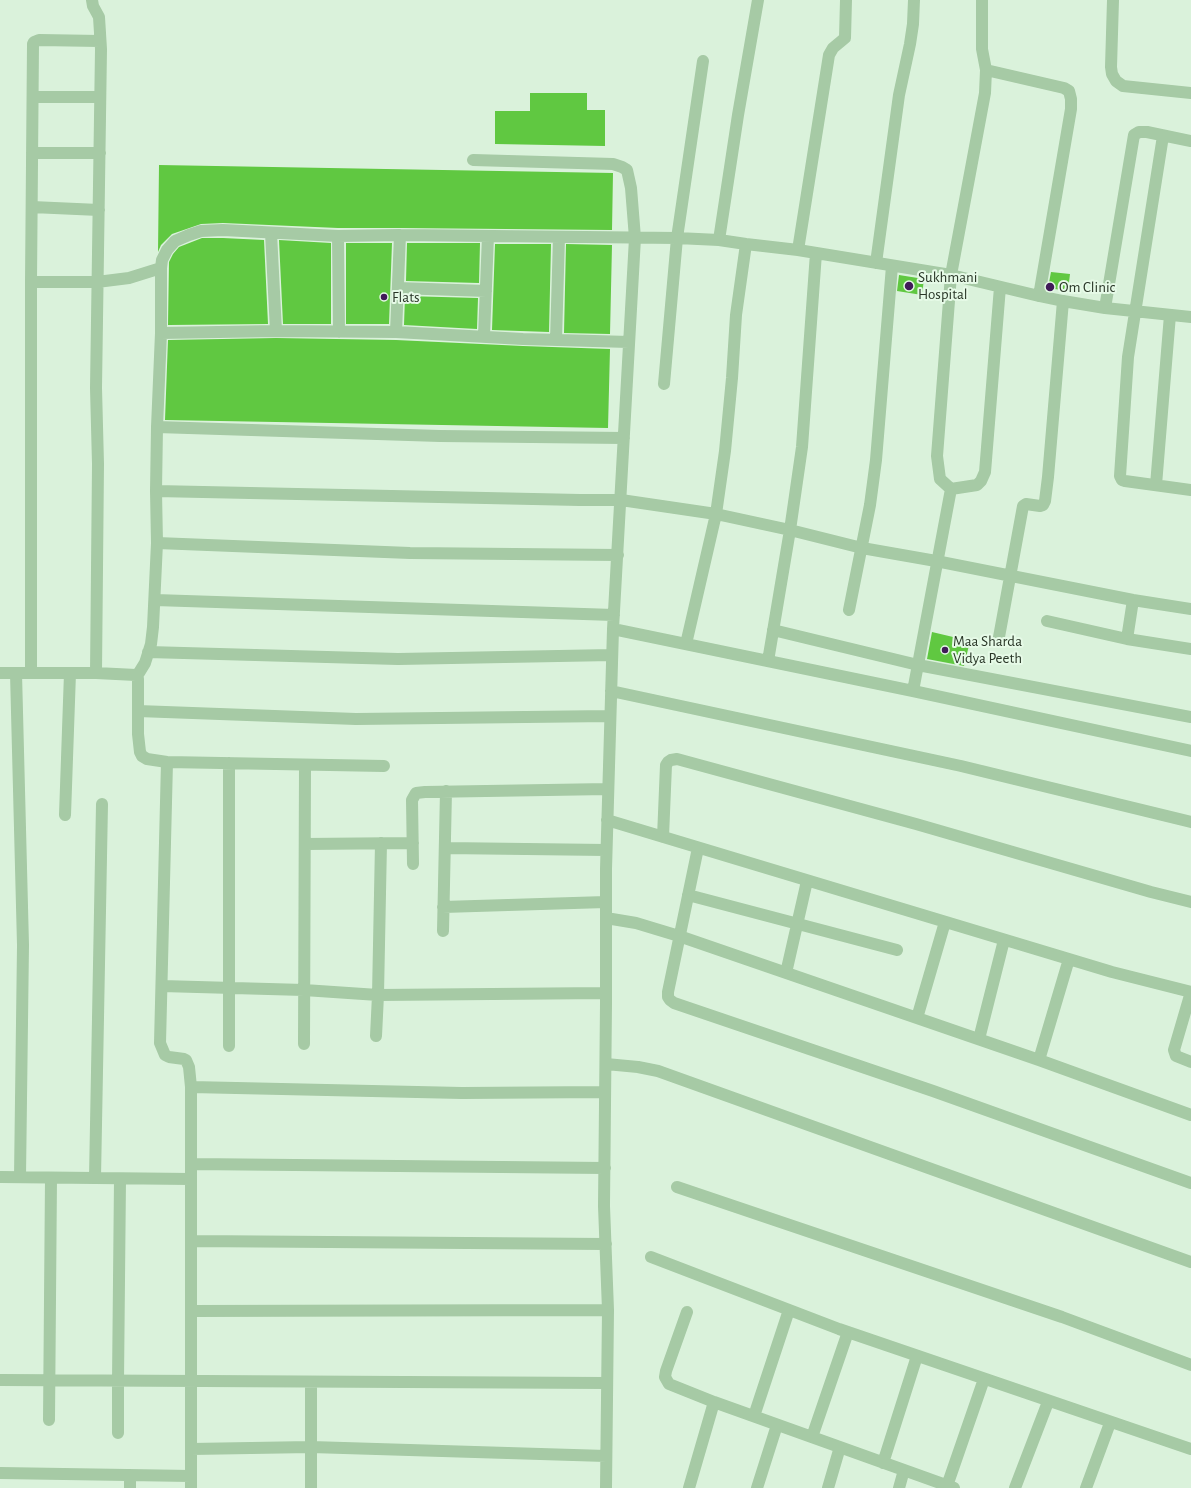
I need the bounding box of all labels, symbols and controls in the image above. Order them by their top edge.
place label: Sukhmani Hospital [918,268,977,303]
place label: Om Clinic [1059,278,1115,296]
marker: Sukhmani Hospital [903,280,915,292]
marker: Om Clinic [1044,281,1056,293]
place label: Flats [392,288,419,306]
marker: Flats [379,292,389,302]
place label: Maa Sharda Vidya Peeth [953,632,1022,667]
marker: Maa Sharda Vidya Peeth [940,645,950,655]

